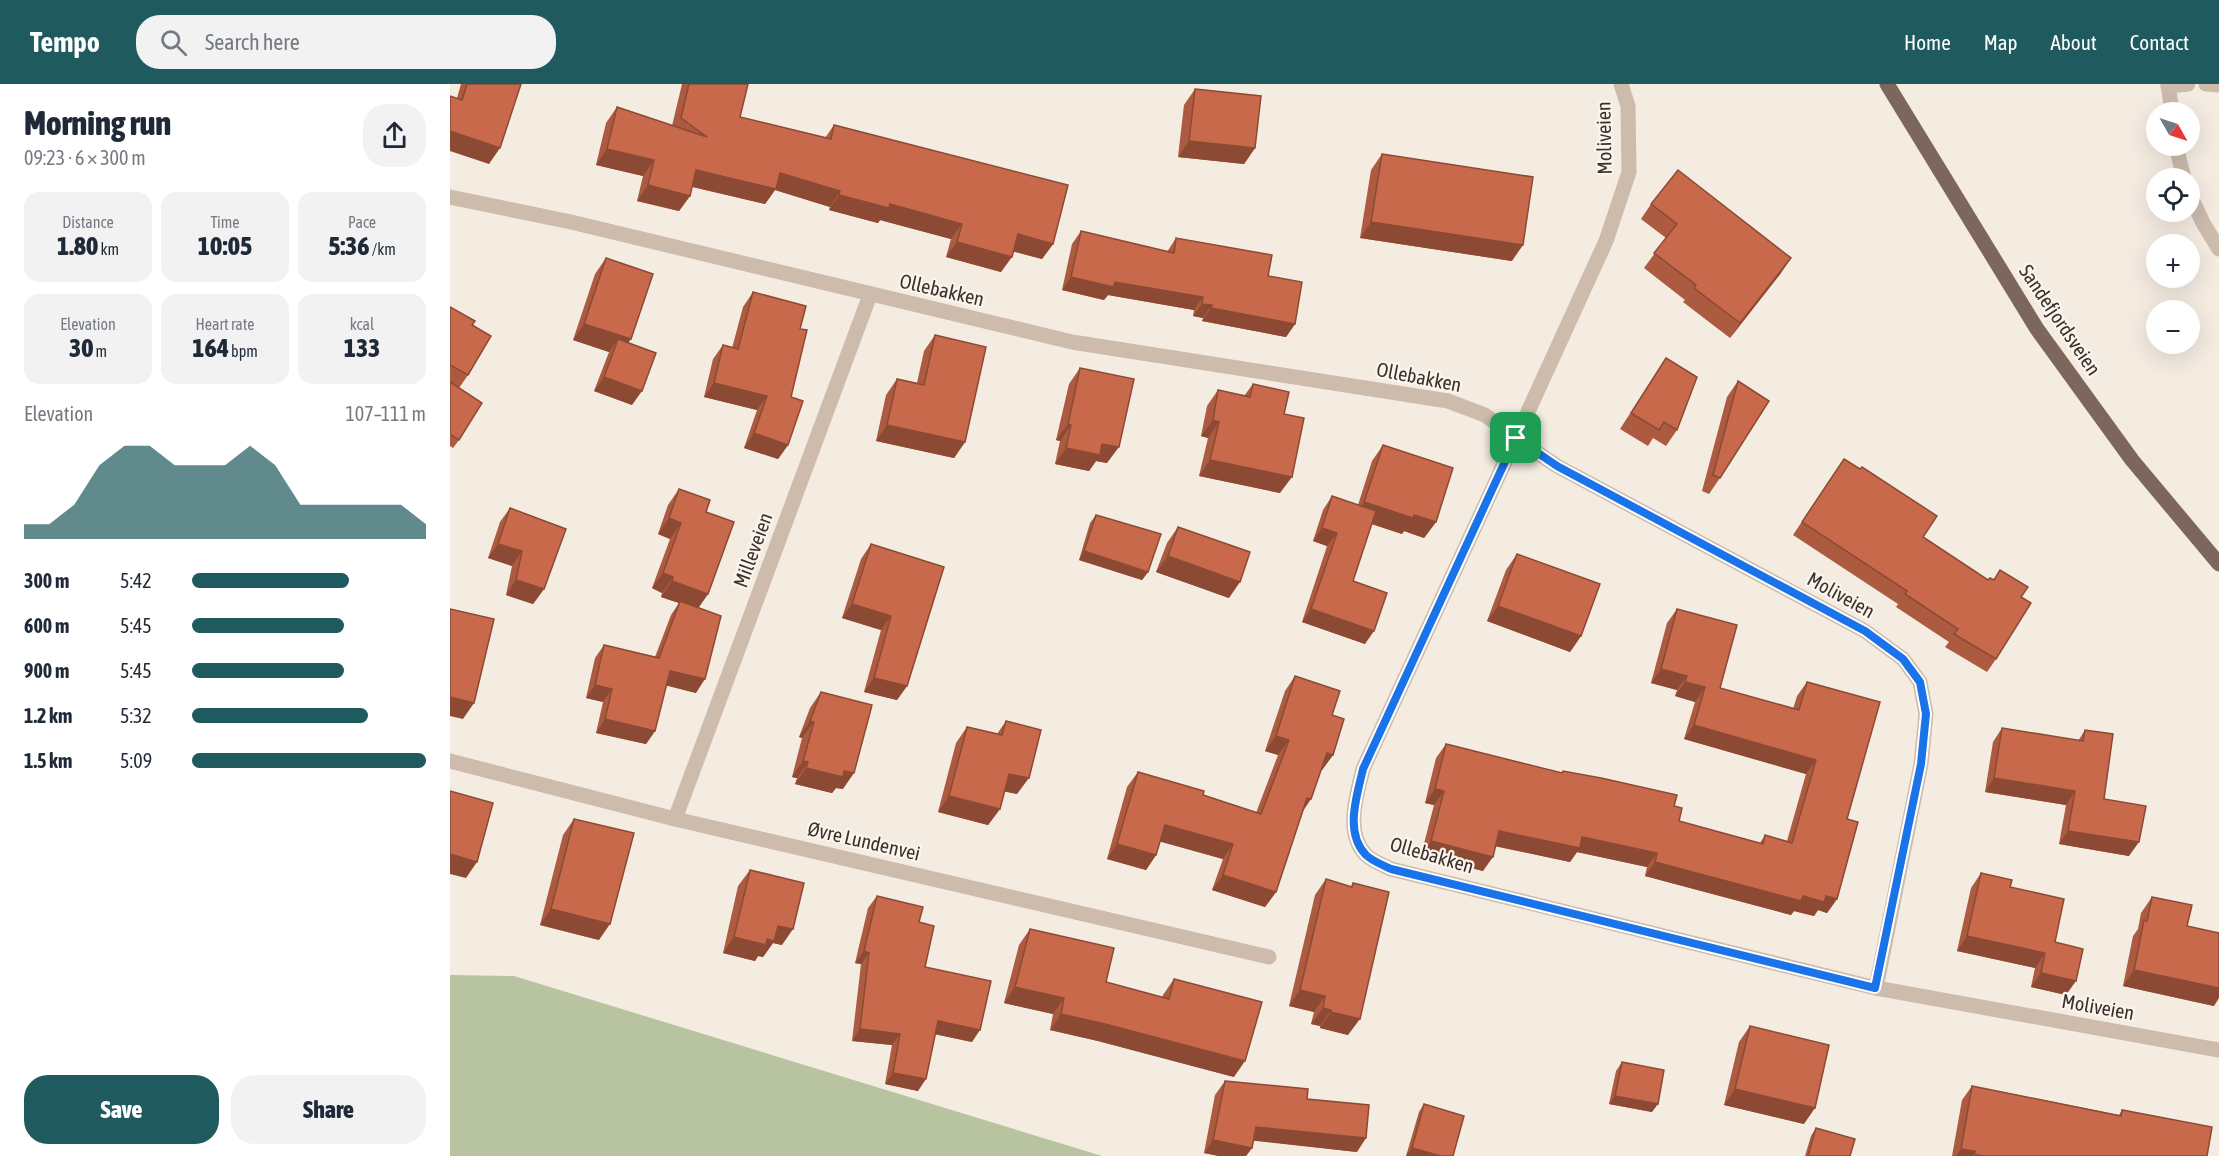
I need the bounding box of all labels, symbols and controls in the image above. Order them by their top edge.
search box [136,15,556,69]
text: Tempo [30,26,100,58]
icon: search [157,26,190,59]
text: Search here [205,29,300,55]
text: Home [1904,30,1951,54]
text: Map [1984,30,2018,54]
text: About [2051,30,2097,54]
text: Contact [2130,30,2189,54]
street label: Moliveien [1591,101,1616,175]
north arrow [2146,102,2200,156]
map controls [2146,102,2200,354]
text: Morning run [24,104,171,142]
button: share [363,104,426,167]
text: 09:23 · 6 × 300 m [24,146,146,169]
button: locate [2146,168,2200,222]
text: Distance [62,213,114,231]
text: Time [210,213,240,231]
text: Pace [348,213,376,231]
text: 1.80 [57,231,98,261]
text: 10:05 [198,231,252,261]
text: 5:36 [328,231,370,261]
button: + [2146,234,2200,288]
text: km [98,240,119,258]
text: /km [370,240,396,258]
street label: Sandefjordsveien [2015,260,2106,379]
street label: Ollebakken [898,269,987,310]
button: − [2146,300,2200,354]
text: Elevation [60,315,116,333]
text: Heart rate [196,315,254,333]
text: kcal [350,315,374,333]
text: 30 [69,333,93,363]
text: 164 [192,333,229,363]
text: 133 [344,333,380,363]
text: m [93,342,107,360]
text: bpm [229,342,258,360]
street label: Ollebakken [1375,357,1463,396]
text: Elevation [24,402,93,425]
text: 107–111 m [345,402,426,425]
pin [1490,412,1541,463]
icon: arrive [1499,421,1532,454]
street label: Milleveien [728,509,777,590]
street label: Moliveien [1804,567,1879,622]
text: 300 m [24,569,69,592]
text: 5:42 [120,569,152,592]
text: 600 m [24,614,69,637]
text: 5:45 [120,614,152,637]
text: 900 m [24,659,69,682]
text: 5:45 [120,659,152,682]
text: 1.2 km [24,704,72,727]
text: 5:32 [120,704,152,727]
text: 1.5 km [24,749,72,772]
text: 5:09 [120,749,152,772]
street label: Øvre Lundenvei [806,816,923,865]
street label: Ollebakken [1388,832,1477,877]
street label: Moliveien [2060,989,2136,1024]
button: Save [24,1075,219,1144]
button: Share [231,1075,426,1144]

